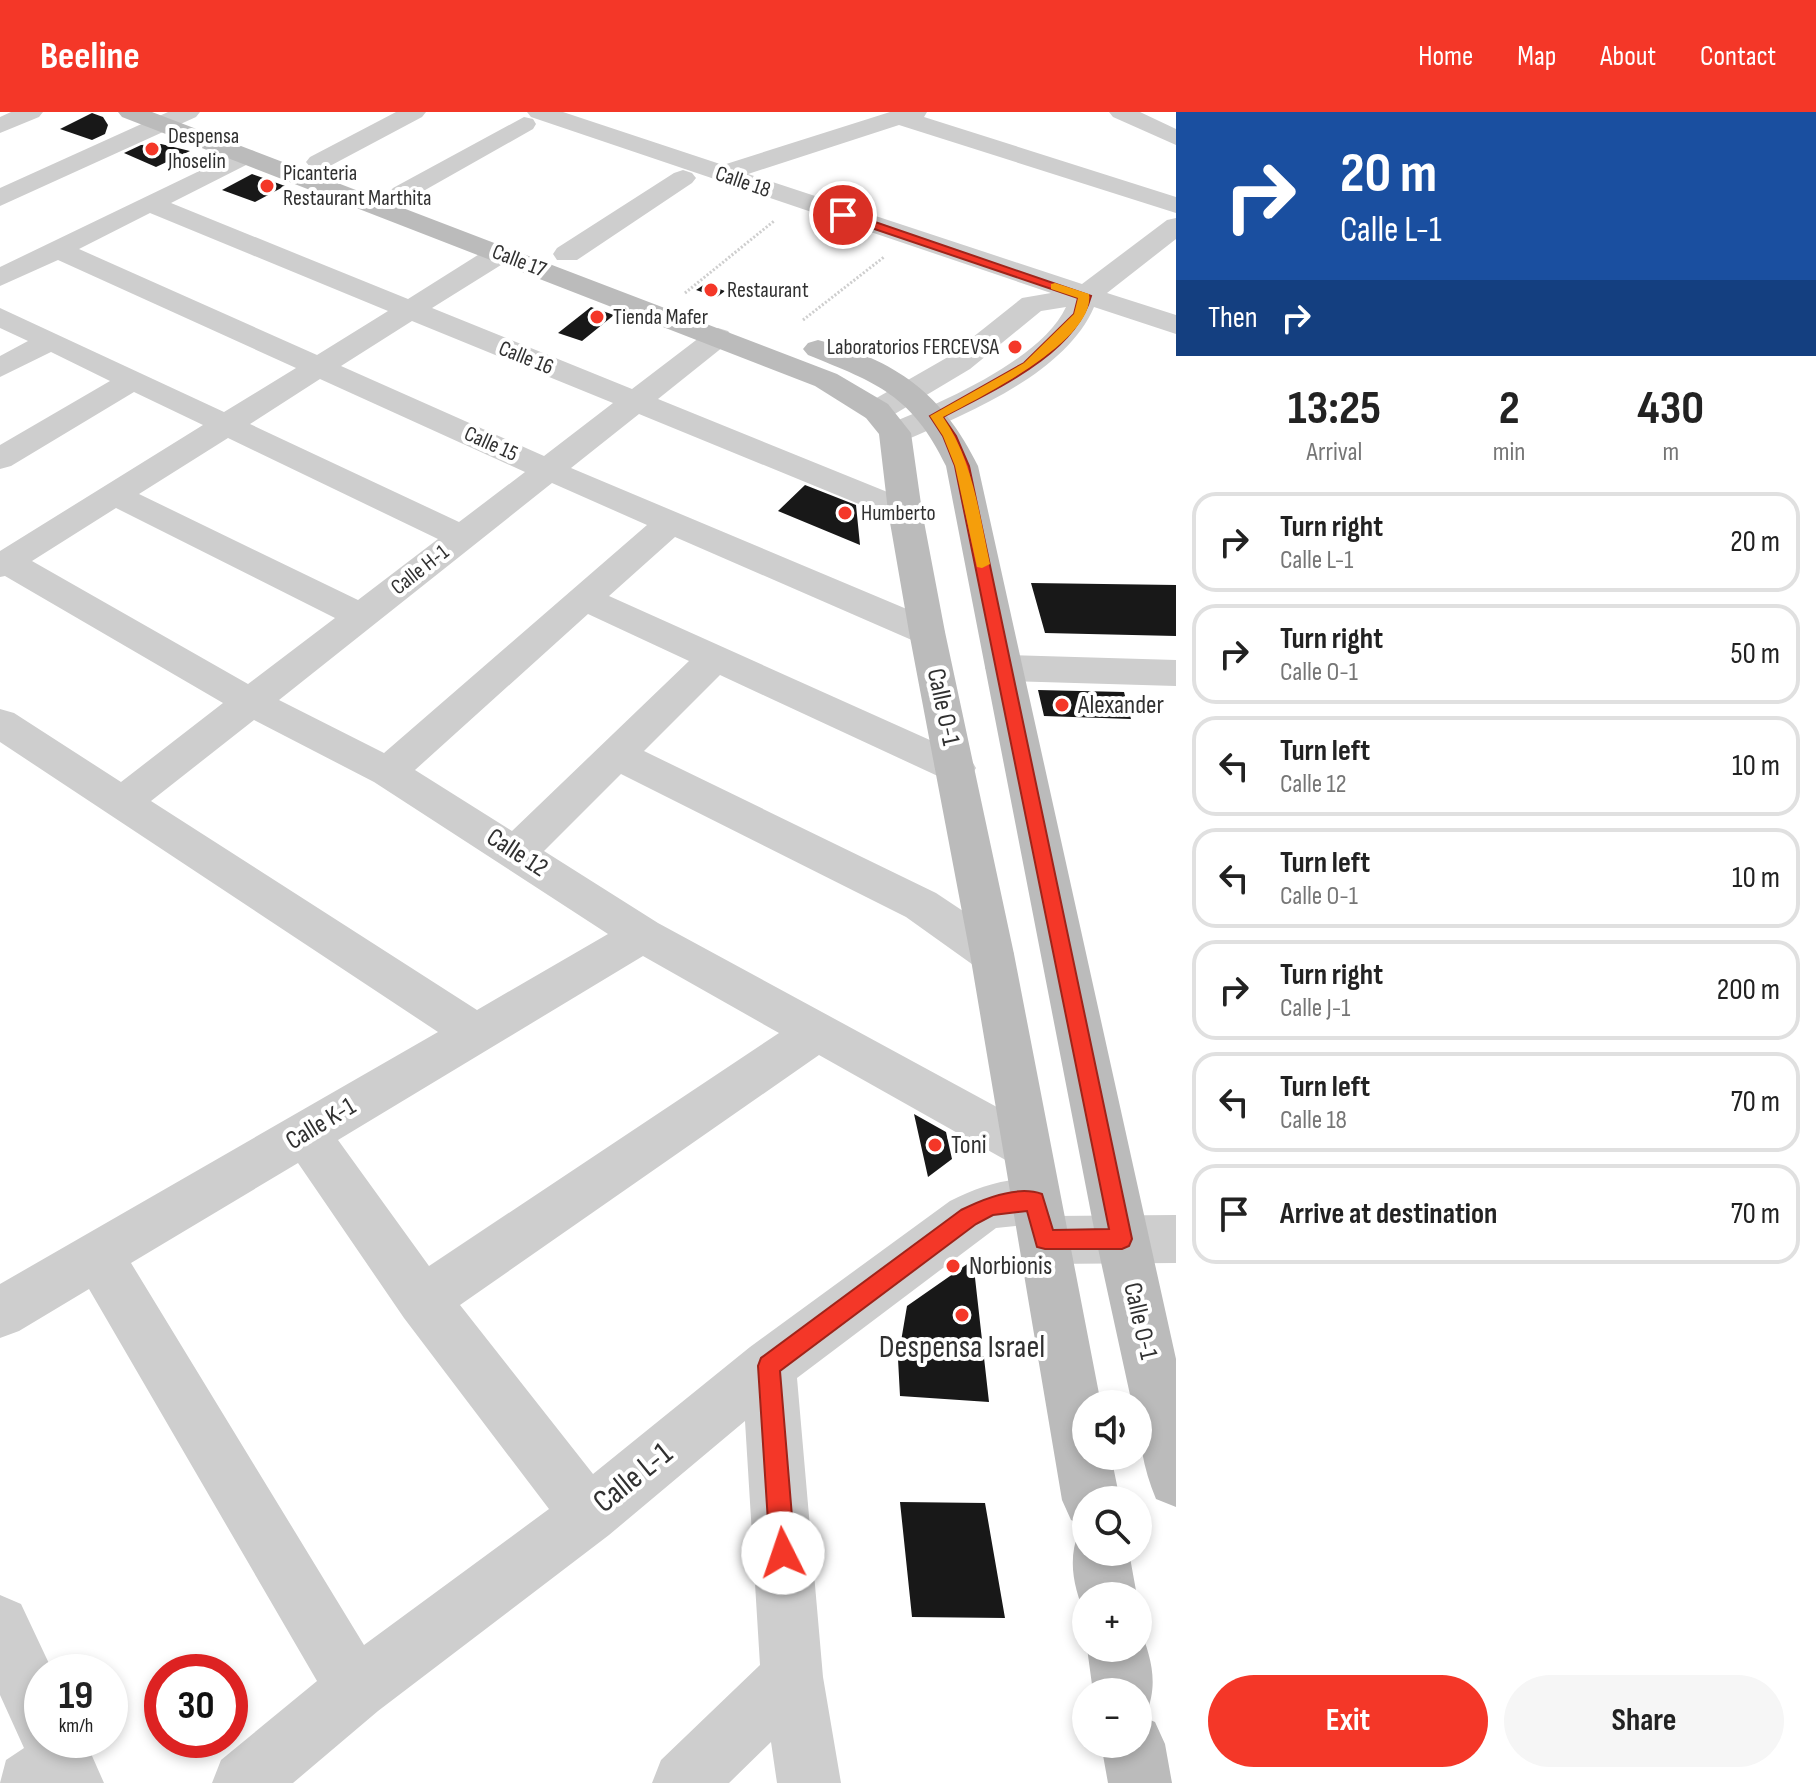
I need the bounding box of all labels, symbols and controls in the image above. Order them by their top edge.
text: Beeline [40,34,140,79]
text: Home [1418,40,1473,73]
text: Map [1517,40,1556,73]
text: About [1600,40,1656,73]
text: Contact [1700,40,1776,73]
place label: Despensa Jhoselin [167,123,239,175]
marker: Despensa Jhoselin [143,140,161,158]
text: 20 m [1340,141,1437,208]
icon: right [1208,144,1312,248]
place label: Picanteria Restaurant Marthita [283,160,432,212]
street label: Calle 18 [712,160,774,204]
marker: Picanteria Restaurant Marthita [258,177,276,195]
pin [809,181,877,249]
icon: arrive [821,193,865,237]
text: Calle L-1 [1340,209,1442,252]
street label: Calle 17 [488,238,550,284]
place label: Restaurant [727,277,809,304]
marker: Restaurant [702,281,720,299]
icon: right [1274,296,1318,340]
text: Then [1208,300,1258,336]
place label: Tienda Mafer [613,304,708,331]
marker: Tienda Mafer [588,308,606,326]
place label: Laboratorios FERCEVSA [827,334,1000,361]
street label: Calle 16 [495,335,557,381]
marker: Laboratorios FERCEVSA [1006,338,1024,356]
text: 13:25 [1288,380,1381,437]
text: 2 [1499,380,1520,437]
text: 430 [1637,380,1704,437]
street label: Calle 15 [460,420,522,468]
text: Arrival [1306,437,1362,468]
text: min [1493,437,1526,468]
text: m [1662,437,1679,468]
place label: Humberto [861,500,936,527]
marker: Humberto [836,504,854,522]
text: Turn right [1280,509,1383,545]
icon: right [1212,520,1256,564]
text: 20 m [1730,524,1780,560]
street label: Calle H-1 [386,539,455,601]
text: Calle L-1 [1280,545,1353,576]
text: Turn right [1280,621,1383,657]
icon: right [1212,632,1256,676]
text: 50 m [1731,636,1780,672]
text: Calle O-1 [1280,657,1358,688]
street label: Calle O-1 [920,666,966,748]
place label: Alexander [1077,690,1164,721]
marker: Alexander [1053,696,1071,714]
text: Turn left [1280,733,1370,769]
icon: left [1212,744,1256,788]
text: 10 m [1732,748,1780,784]
text: Calle 12 [1280,769,1347,800]
street label: Calle 12 [481,822,553,884]
text: Turn left [1280,845,1370,881]
icon: left [1212,856,1256,900]
text: 10 m [1732,860,1780,896]
text: Calle O-1 [1280,881,1358,912]
text: Turn right [1280,957,1383,993]
icon: right [1212,968,1256,1012]
text: 200 m [1717,972,1780,1008]
text: Calle J-1 [1280,993,1350,1024]
text: Turn left [1280,1069,1370,1105]
icon: left [1212,1080,1256,1124]
text: 70 m [1731,1084,1780,1120]
street label: Calle K-1 [280,1091,362,1157]
text: Calle 18 [1280,1105,1347,1136]
place label: Toni [951,1130,987,1161]
marker: Toni [926,1136,944,1154]
icon: arrive [1212,1192,1256,1236]
text: Arrive at destination [1280,1196,1497,1232]
text: 70 m [1731,1196,1780,1232]
place label: Norbionis [969,1251,1052,1282]
marker: Norbionis [944,1257,962,1275]
street label: Calle O-1 [1116,1280,1164,1362]
marker: Despensa Israel [953,1306,971,1324]
place label: Despensa Israel [879,1328,1045,1367]
map controls [1072,1390,1152,1758]
button: sound [1072,1390,1152,1470]
street label: Calle L-1 [586,1434,680,1522]
button: search [1072,1486,1152,1566]
position arrow [741,1511,825,1595]
button: + [1072,1582,1152,1662]
speed limit sign: 30 [144,1654,248,1758]
text: 19 [59,1672,93,1720]
button: Exit [1208,1675,1488,1767]
button: Share [1504,1675,1784,1767]
button: − [1072,1678,1152,1758]
text: km/h [59,1714,93,1738]

